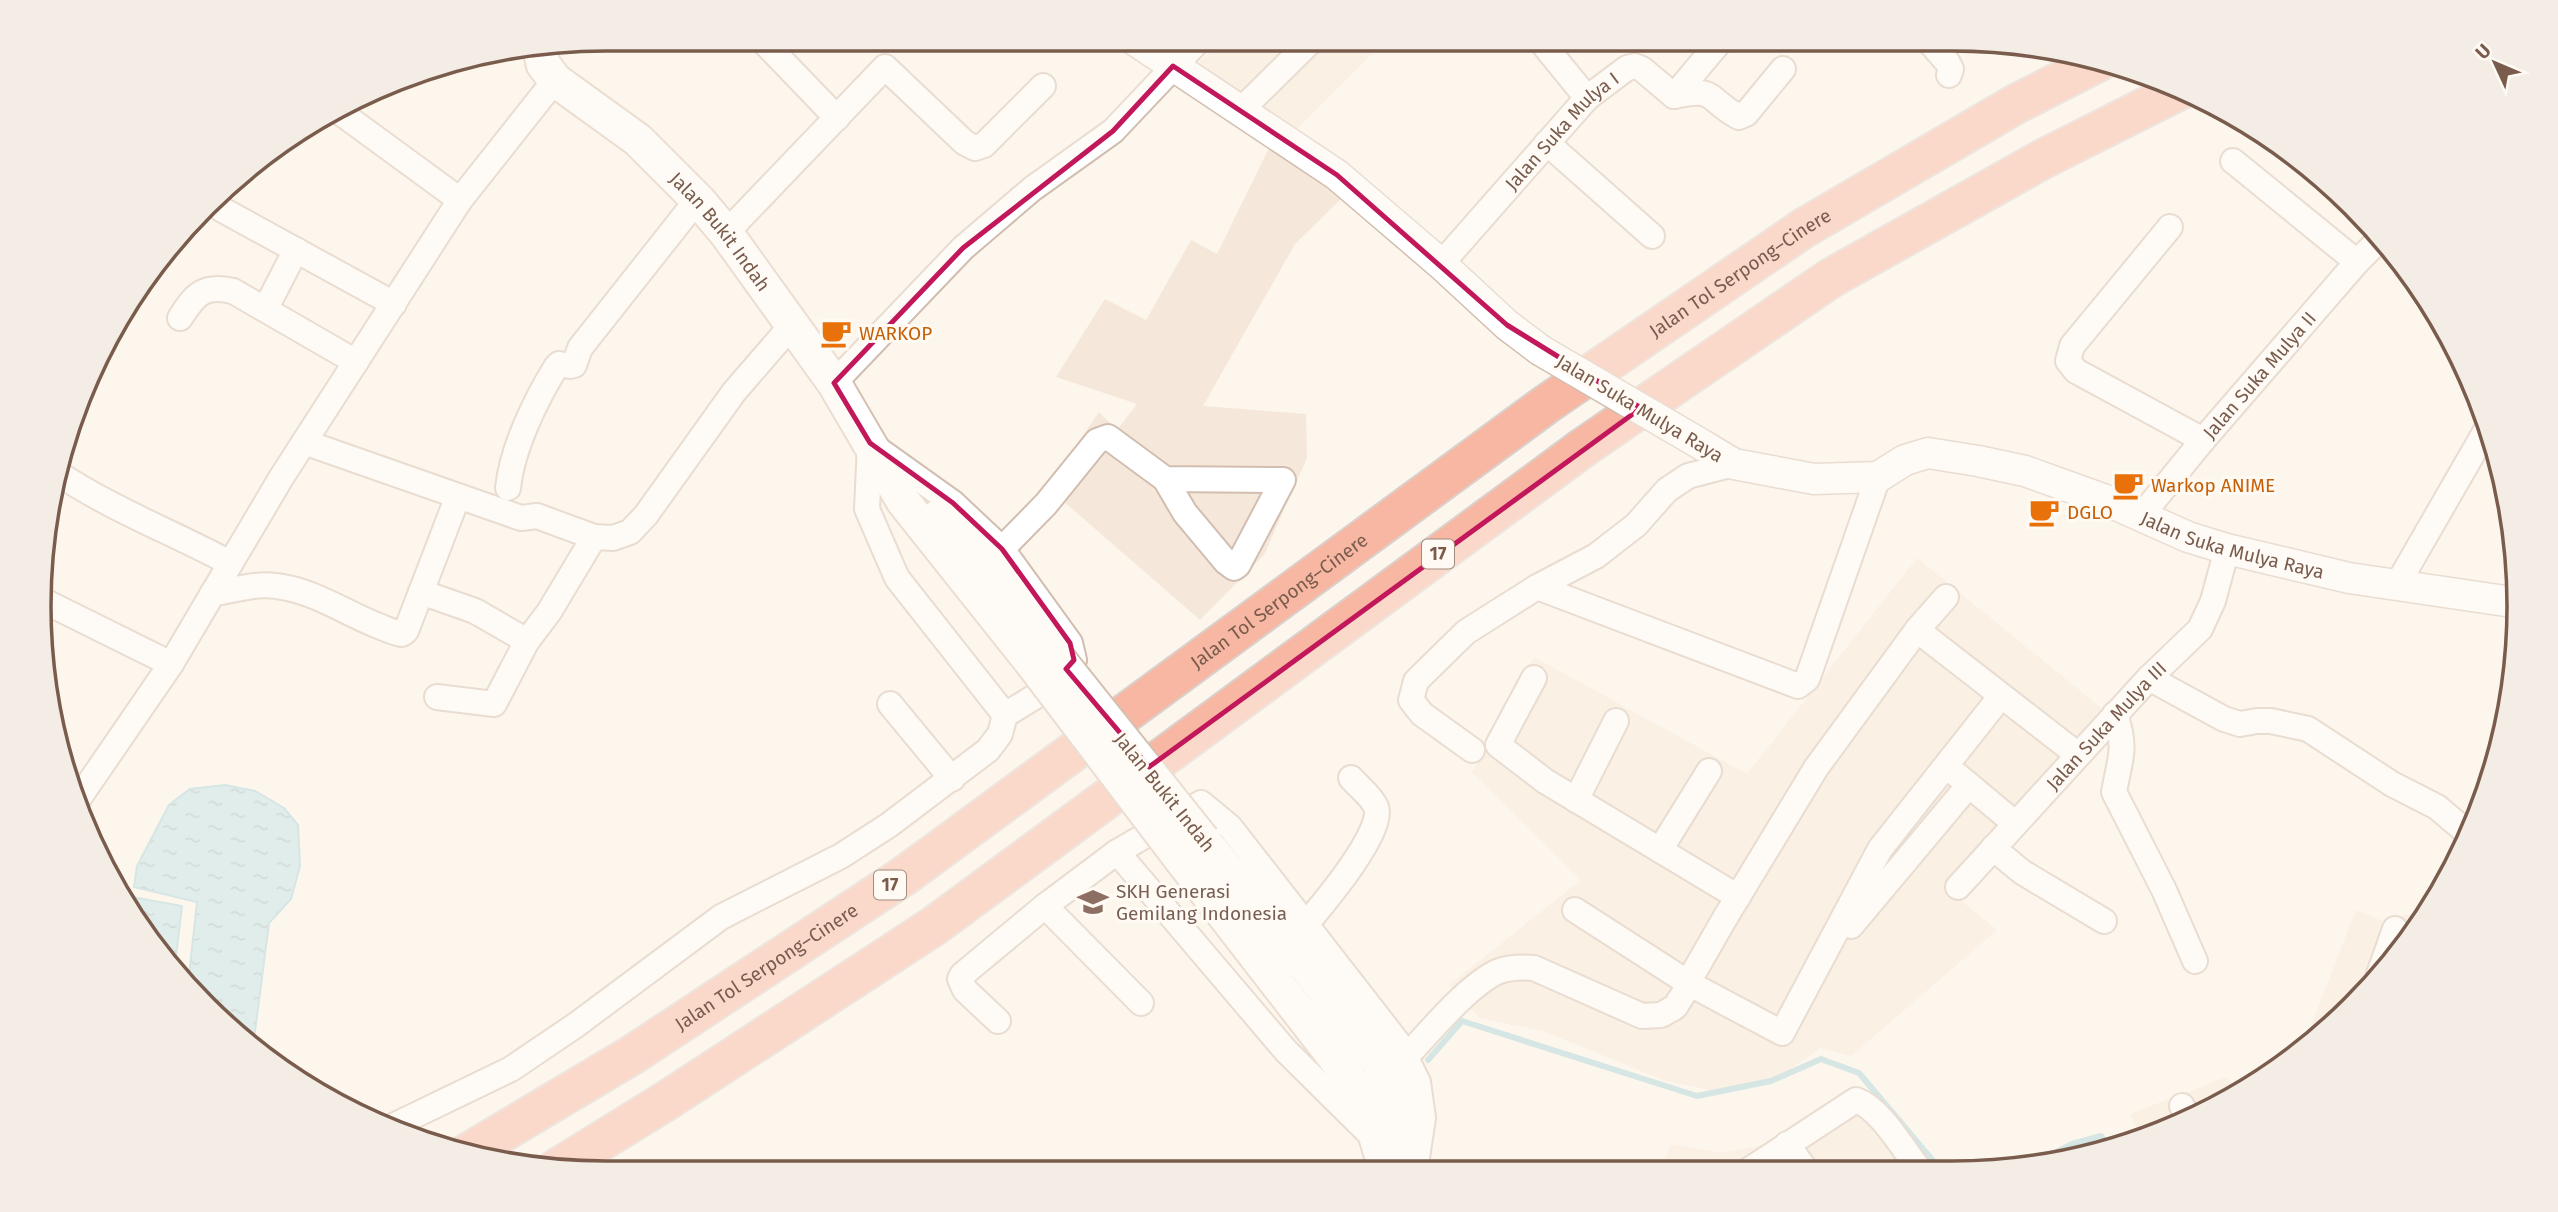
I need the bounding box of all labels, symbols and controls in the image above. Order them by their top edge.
north arrow [2460,28,2530,98]
text: U [2471,39,2496,64]
street label: Jalan Suka Mulya I [1500,67,1624,195]
street label: Jalan Bukit Indah [665,167,775,296]
street label: Jalan Tol Serpong–Cinere [1645,204,1835,342]
street label: Jalan Suka Mulya II [2198,307,2321,444]
cafe icon: WARKOP [819,316,853,350]
place label: WARKOP [859,322,932,345]
street label: Jalan Suka Mulya Raya [1552,350,1727,467]
cafe icon: Warkop ANIME [2111,468,2145,502]
place label: Warkop ANIME [2151,474,2275,497]
cafe icon: DGLO [2027,495,2061,529]
place label: DGLO [2067,501,2113,524]
street label: Jalan Suka Mulya Raya [2137,506,2326,584]
street label: Jalan Tol Serpong–Cinere [1186,528,1372,674]
road number: 17 [1422,540,1454,568]
street label: Jalan Suka Mulya III [2041,657,2171,795]
street label: Jalan Bukit Indah [1109,728,1220,857]
road number: 17 [874,870,906,900]
place label: SKH Generasi Gemilang Indonesia [1116,880,1287,925]
school or university icon: SKH Generasi Gemilang Indonesia [1076,885,1110,919]
street label: Jalan Tol Serpong–Cinere [671,899,862,1036]

